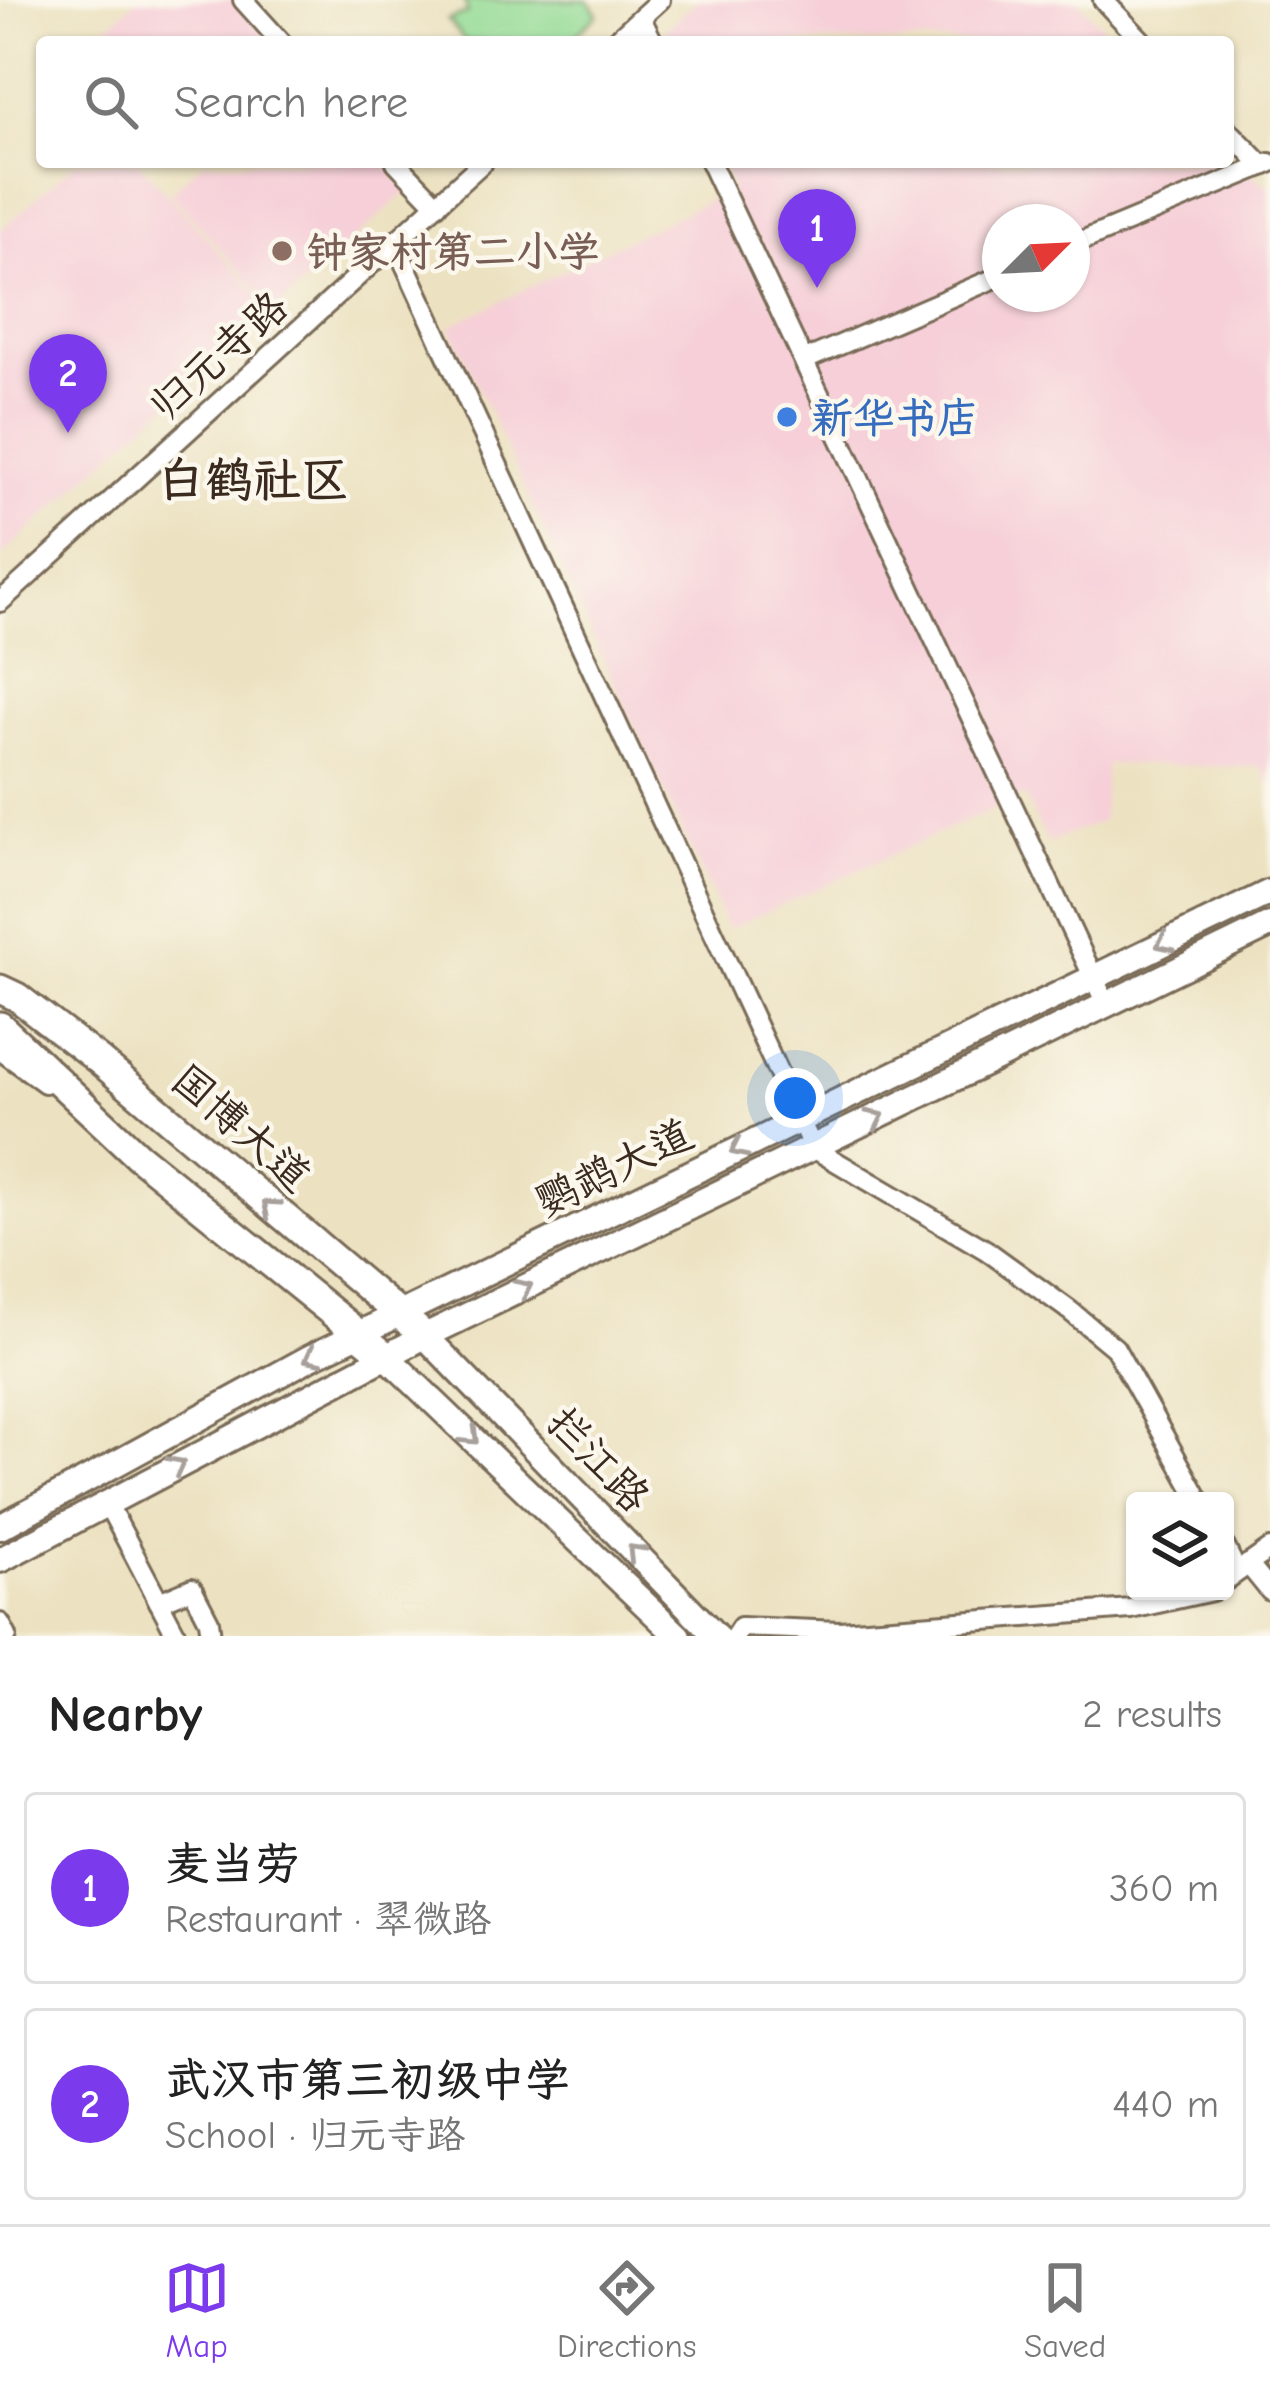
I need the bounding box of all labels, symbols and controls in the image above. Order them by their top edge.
search box [36,36,1234,168]
icon: search [78,69,144,135]
text: Search here [174,76,408,128]
pin: 1 [778,189,856,288]
north arrow [982,204,1090,312]
place label: 钟家村第二小学 [306,228,600,277]
marker: 钟家村第二小学 [269,238,295,264]
street label: 归元寺路 [140,282,298,431]
pin: 2 [29,334,107,433]
place label: 新华书店 [811,394,979,443]
marker: 新华书店 [774,404,800,430]
district label: 白鹤社区 [157,453,349,508]
one-way arrow [1155,929,1177,952]
street label: 国博大道 [162,1055,320,1202]
your location [765,1068,825,1128]
one-way arrow [864,1109,885,1132]
street label: 鹦鹉大道 [528,1110,701,1227]
one-way arrow [729,1135,750,1158]
one-way arrow [263,1200,284,1221]
one-way arrow [512,1279,534,1302]
one-way arrow [303,1343,325,1366]
street label: 拦江路 [537,1398,659,1522]
one-way arrow [457,1423,478,1445]
one-way arrow [165,1457,187,1480]
map controls [1126,1492,1234,1600]
button: layers [1126,1492,1234,1600]
one-way arrow [627,1544,649,1566]
text: Nearby [48,1685,202,1744]
text: 2 results [1082,1692,1222,1737]
text: 麦当劳 [165,1838,300,1890]
text: 1 [82,1866,98,1911]
text: 360 m [1109,1866,1219,1911]
text: Restaurant · 翠微路 [165,1897,491,1942]
text: 武汉市第三初级中学 [165,2054,570,2106]
text: 2 [80,2082,100,2127]
text: 440 m [1112,2082,1219,2127]
text: School · 归元寺路 [165,2113,465,2158]
tab: Map [164,2255,230,2365]
tab: Directions [557,2255,697,2365]
tab: Saved [1024,2255,1106,2365]

